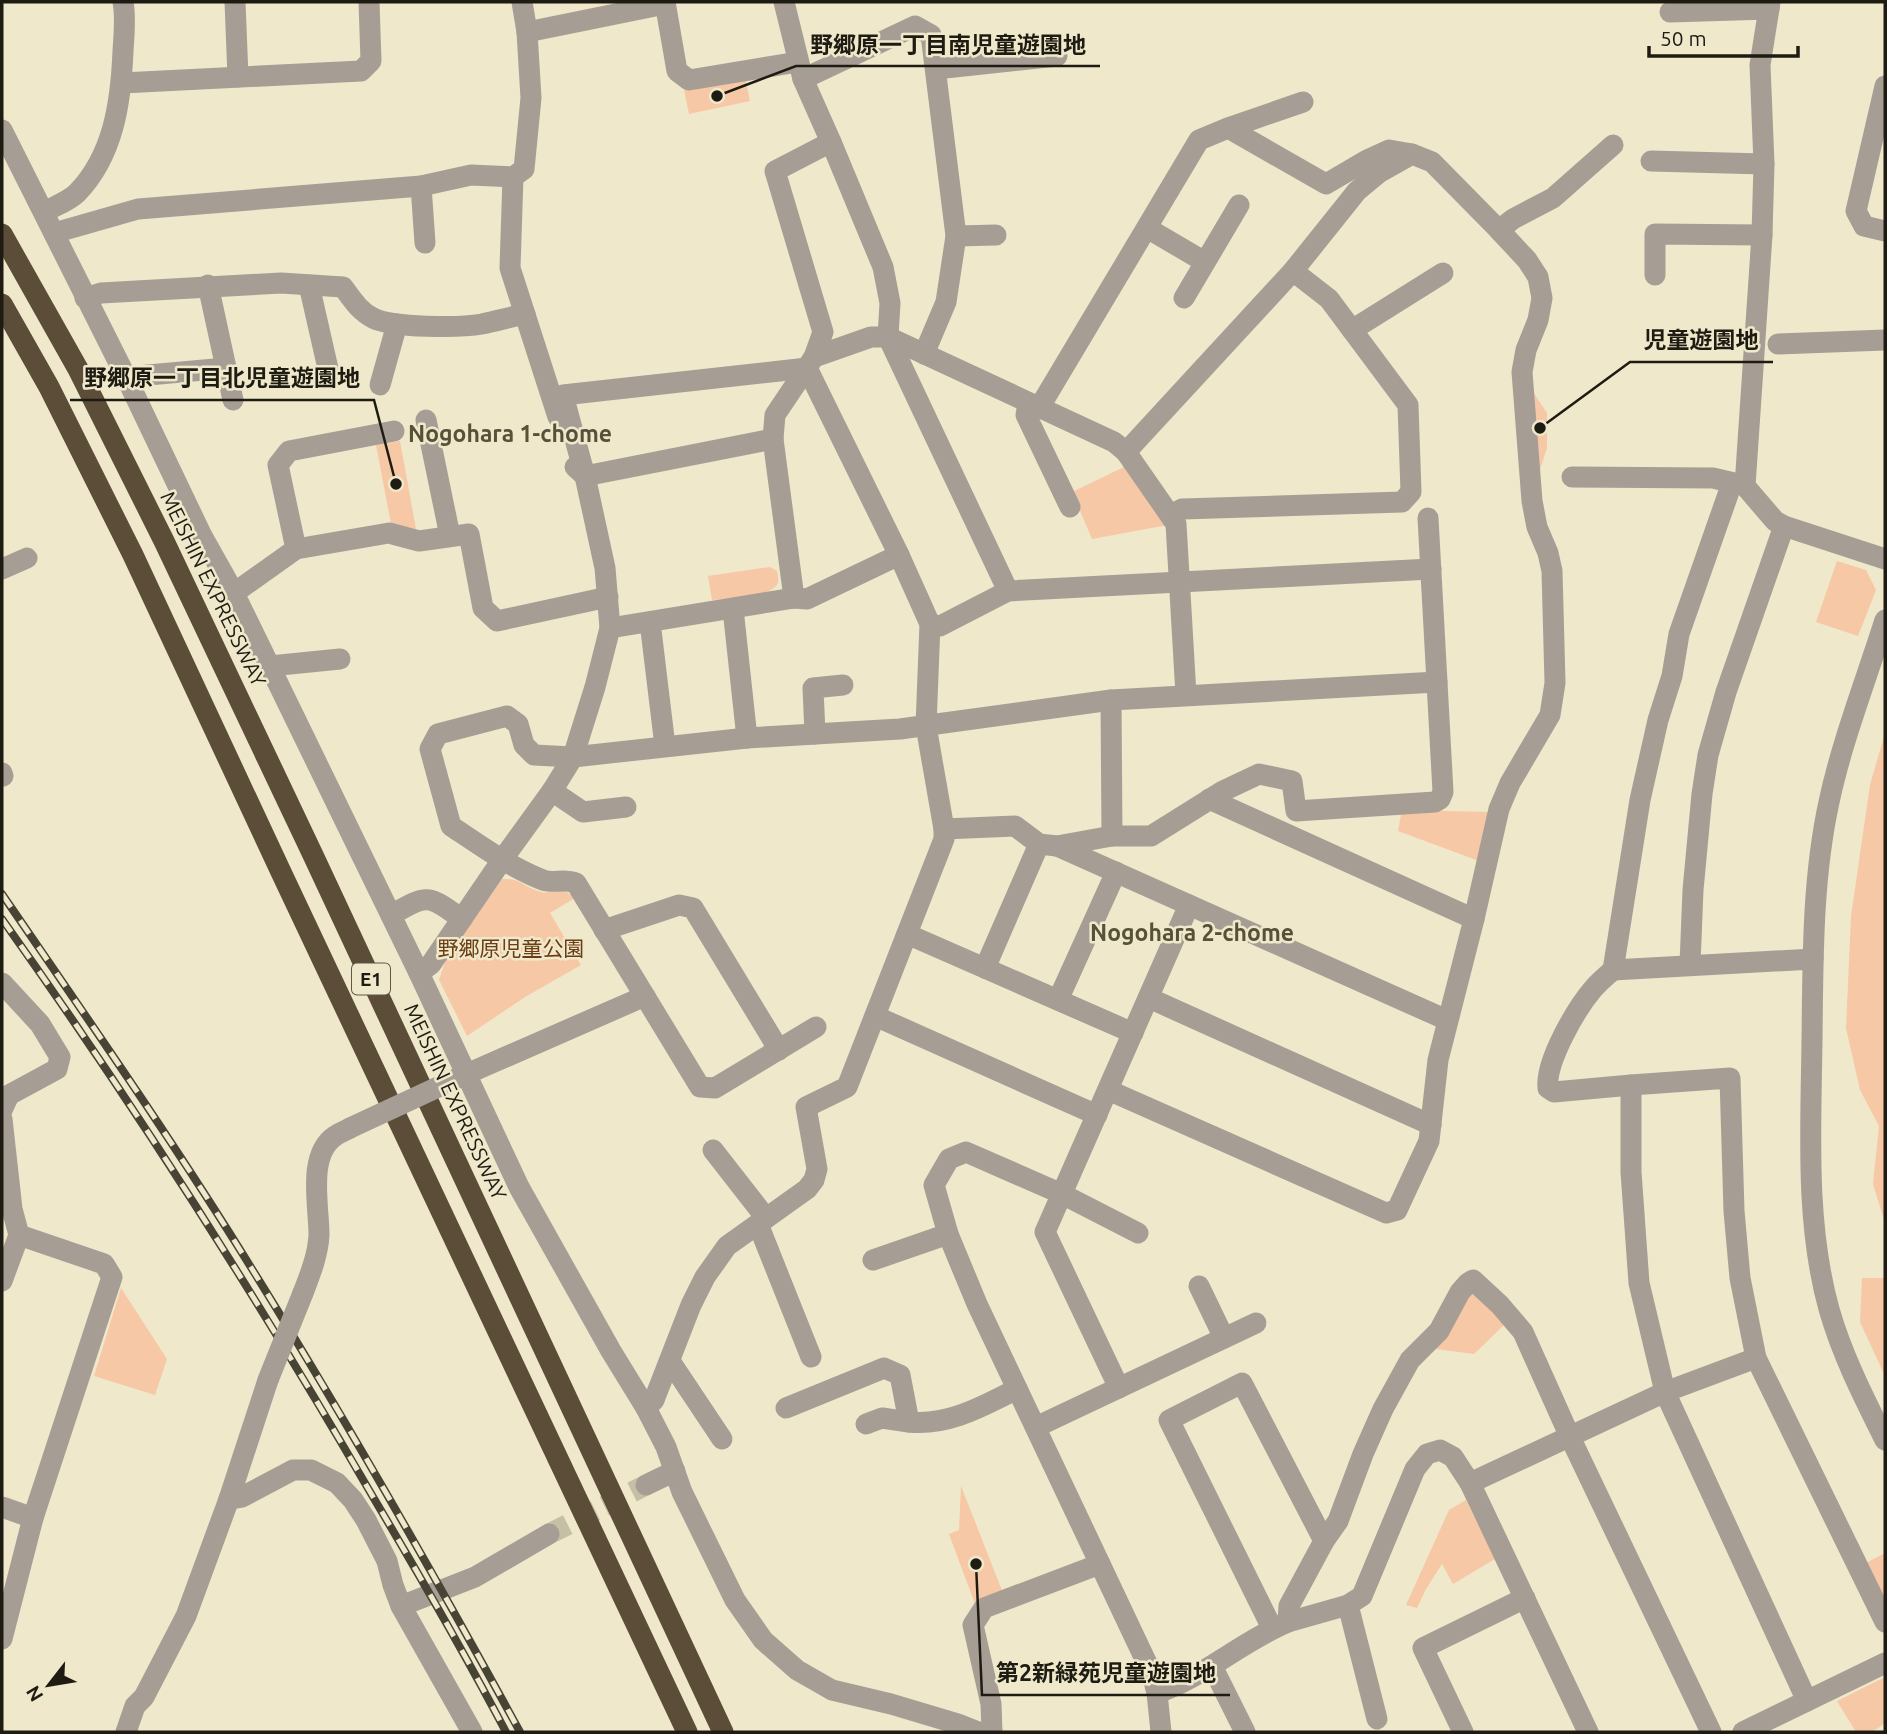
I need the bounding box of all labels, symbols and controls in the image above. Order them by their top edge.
scale bar [1649,14,1798,58]
callout: 野郷原一丁目南児童遊園地 [796,22,1100,66]
text: 50 m [1660,26,1707,50]
text: 野郷原一丁目南児童遊園地 [810,32,1086,57]
callout: 児童遊園地 [1630,318,1773,362]
text: 児童遊園地 [1644,327,1759,352]
callout: 野郷原一丁目北児童遊園地 [70,356,374,400]
text: 野郷原一丁目北児童遊園地 [84,365,360,390]
district label: Nogohara 1-chome [408,421,612,446]
street label: MEISHIN EXPRESSWAY [156,487,272,690]
district label: Nogohara 2-chome [1090,920,1294,945]
park label: 野郷原児童公園 [438,936,585,960]
road number: E1 [352,964,390,995]
street label: MEISHIN EXPRESSWAY [400,1000,512,1204]
north arrow [14,1650,84,1720]
callout: 第2新緑苑児童遊園地 [982,1651,1230,1695]
text: 第2新緑苑児童遊園地 [996,1660,1216,1685]
text: N [21,1682,48,1706]

